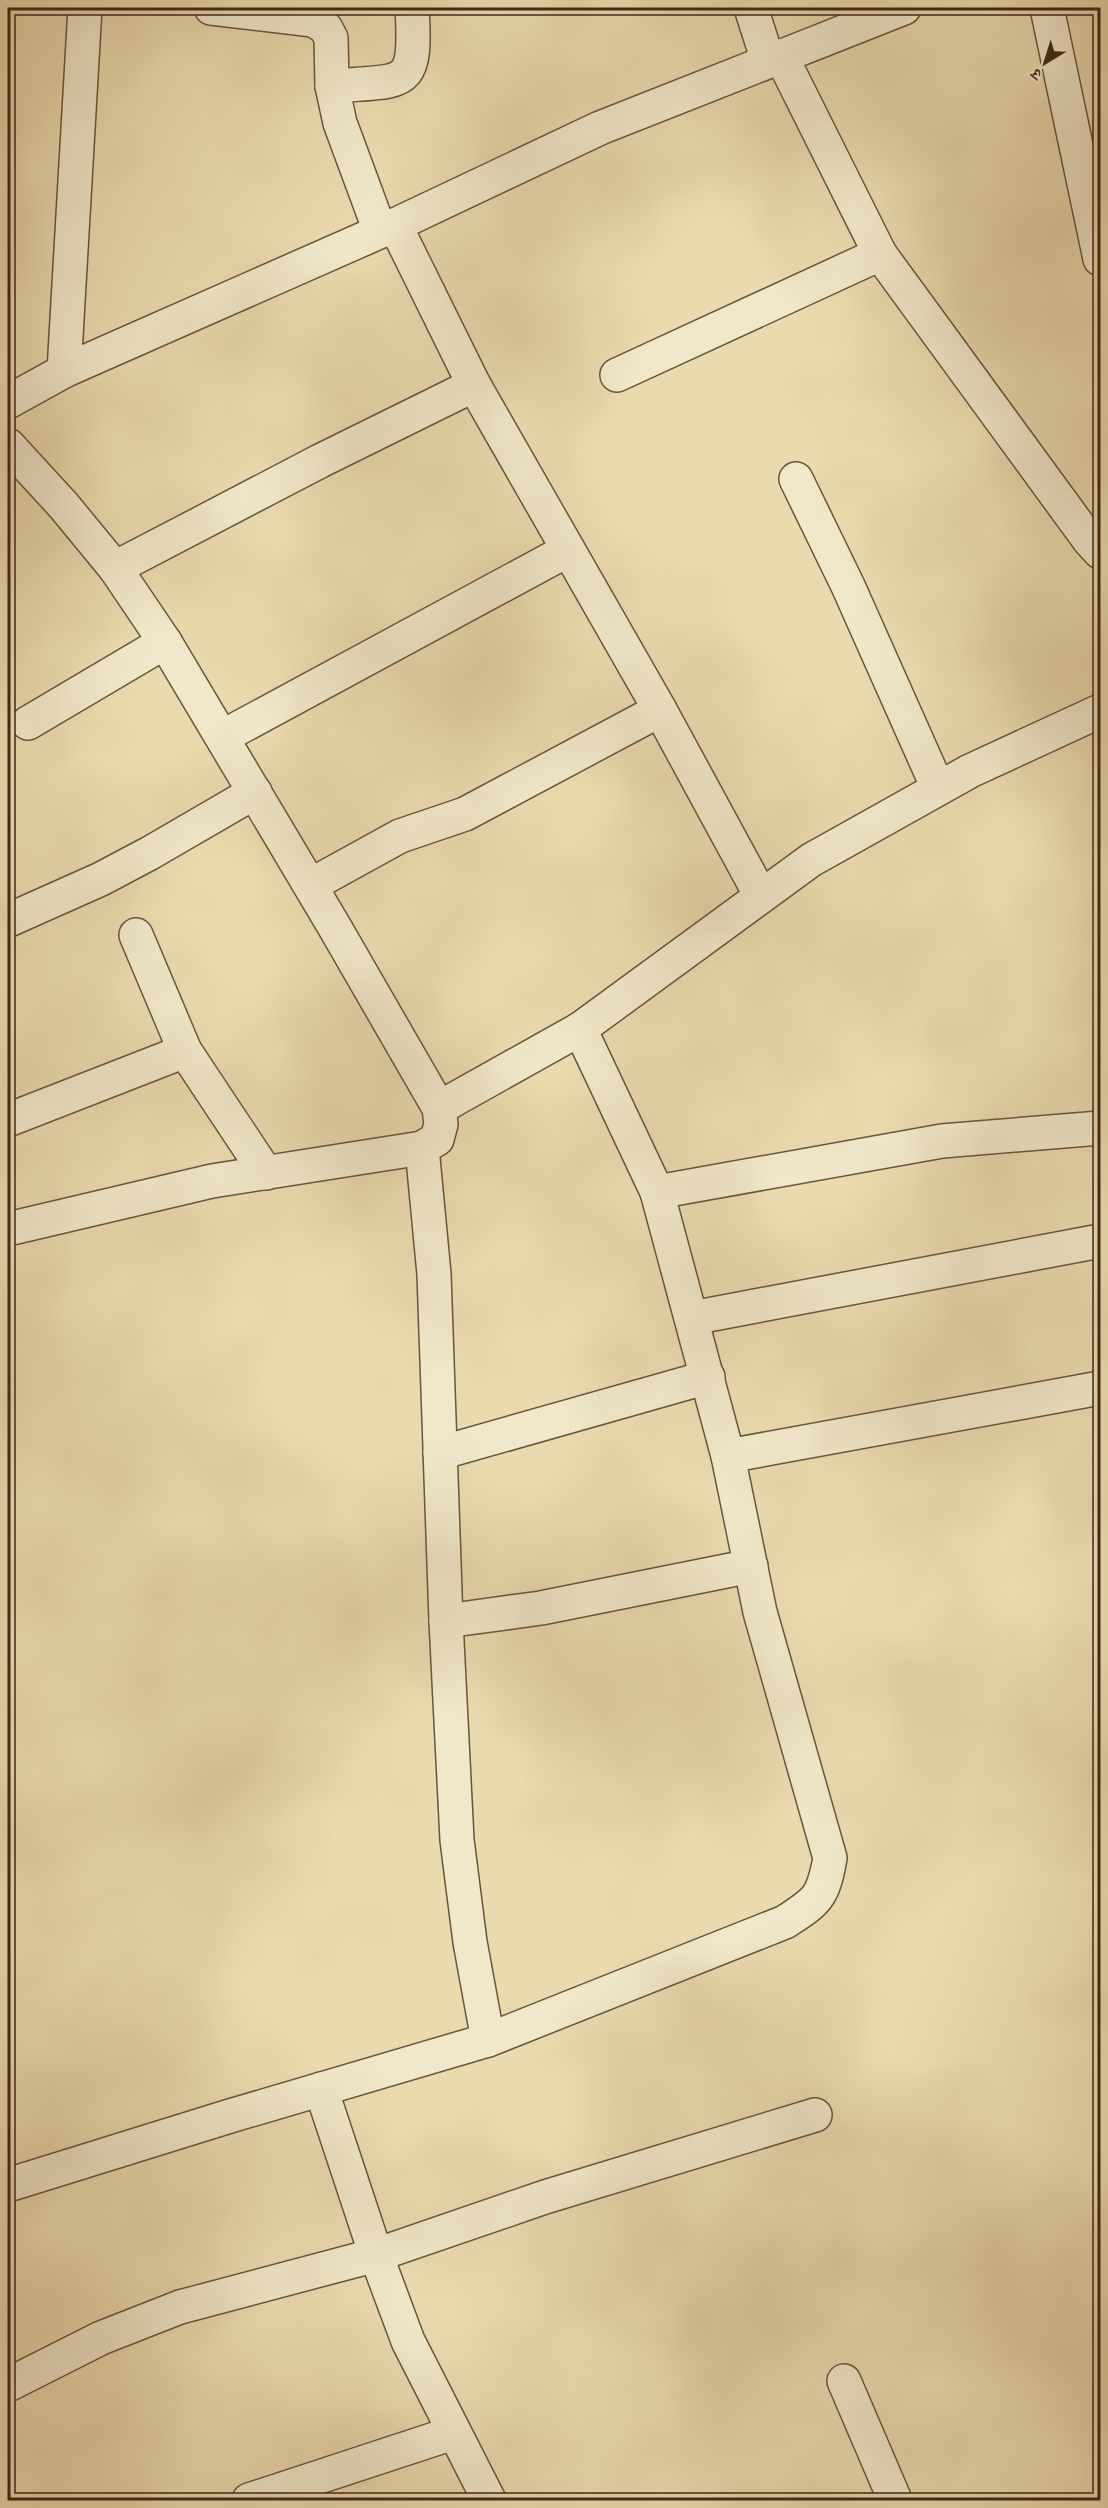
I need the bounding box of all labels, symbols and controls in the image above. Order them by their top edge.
north arrow [1015,33,1075,93]
text: उ [1025,63,1046,86]

